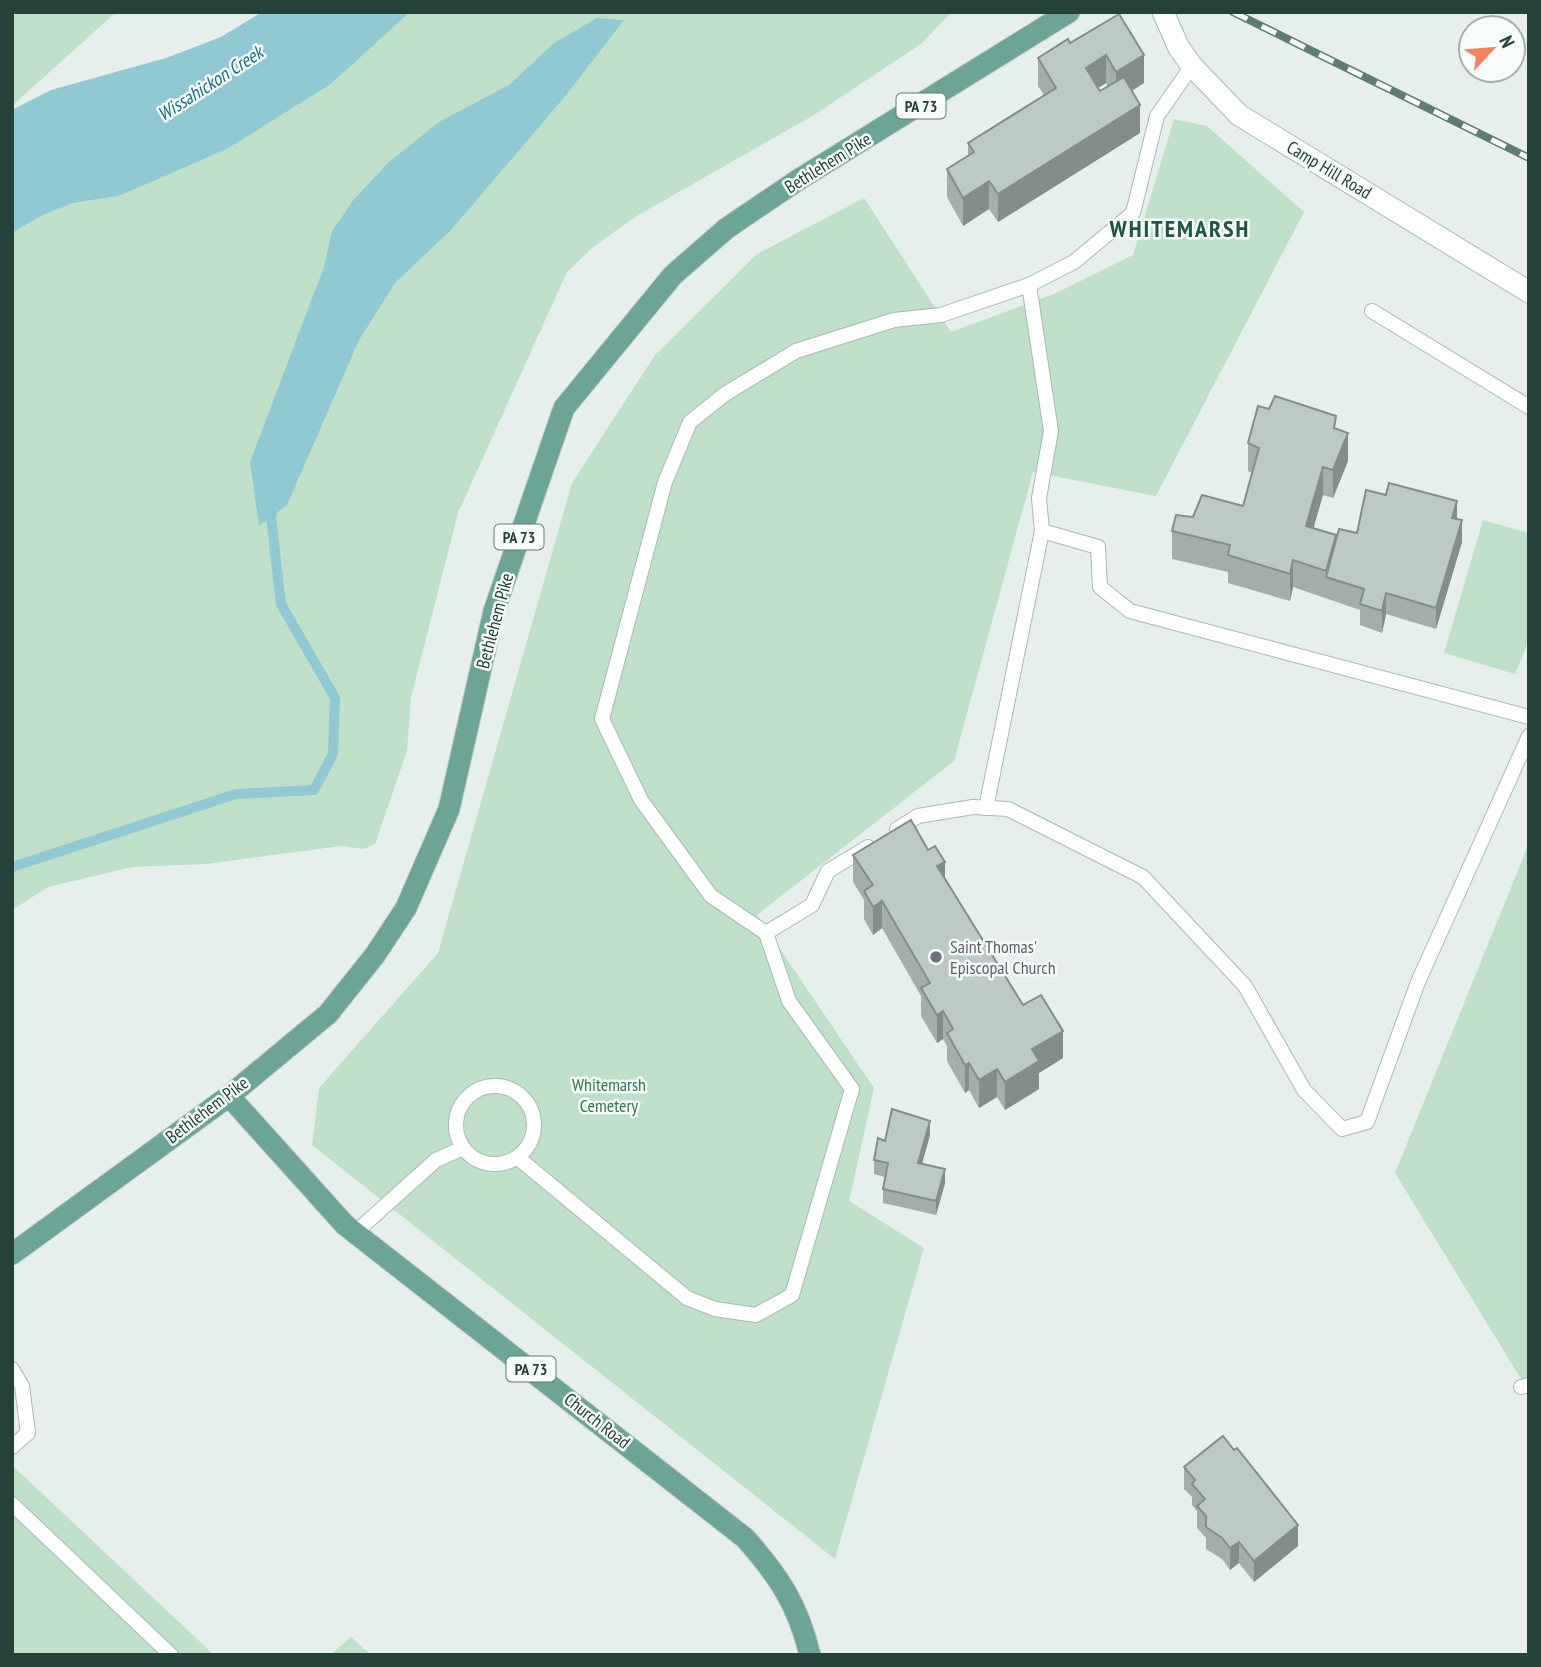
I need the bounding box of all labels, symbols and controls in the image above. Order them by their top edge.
north arrow [1457,14,1527,84]
text: N [1494,32,1520,51]
water label: Wissahickon Creek [153,39,269,126]
road number: PA 73 [897,94,946,118]
street label: Bethlehem Pike [780,127,875,198]
street label: Camp Hill Road [1283,135,1376,204]
district label: WHITEMARSH [1109,213,1250,244]
road number: PA 73 [494,524,544,550]
street label: Bethlehem Pike [471,571,518,671]
place label: Saint Thomas' Episcopal Church [950,935,1056,979]
marker: Saint Thomas' Episcopal Church [928,949,944,965]
street label: Bethlehem Pike [161,1071,253,1148]
park label: Whitemarsh Cemetery [572,1073,646,1117]
road number: PA 73 [506,1357,556,1382]
street label: Church Road [560,1388,635,1454]

